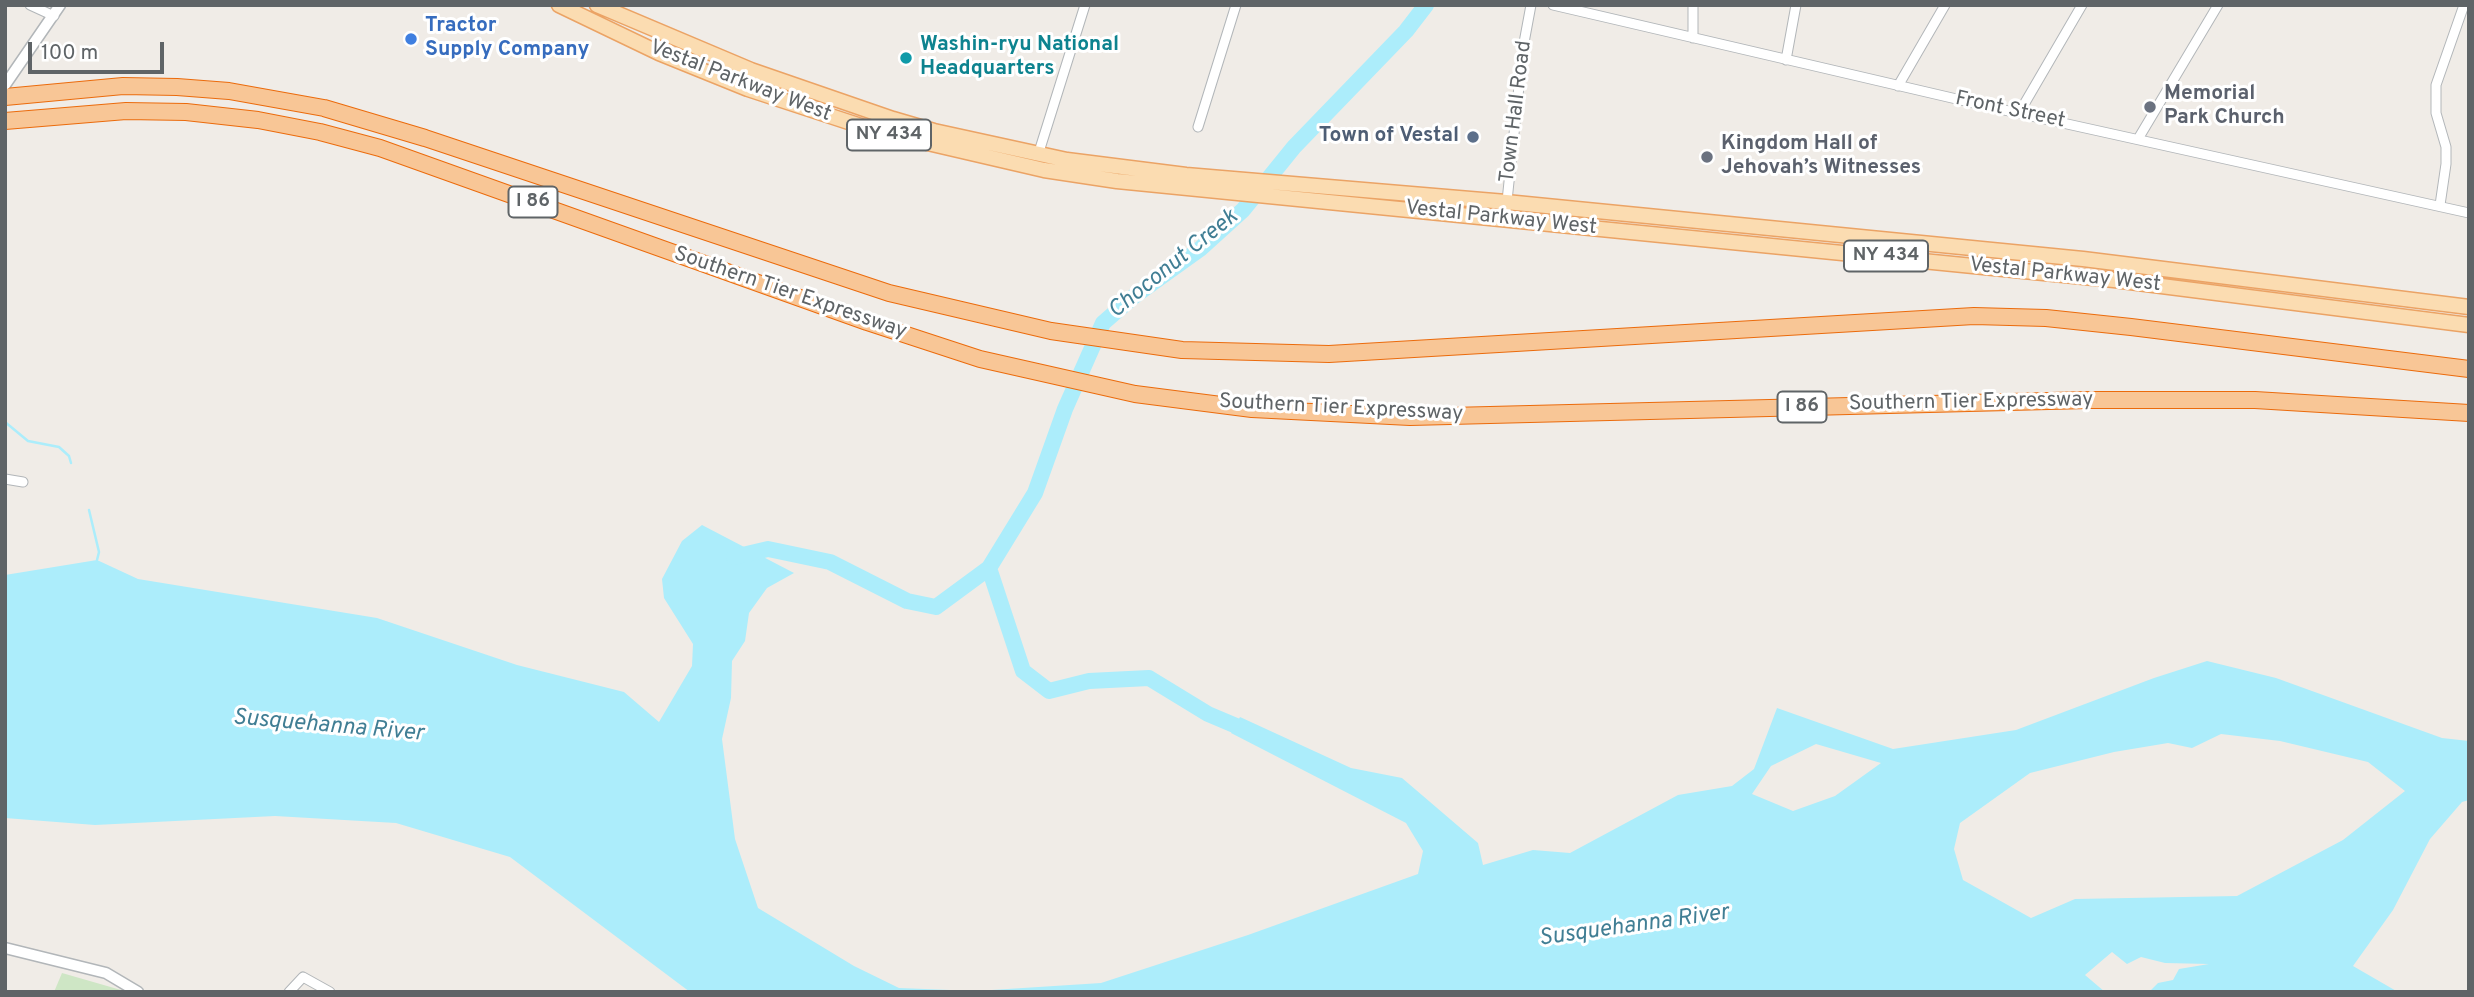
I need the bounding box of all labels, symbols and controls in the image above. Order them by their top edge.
place label: Tractor Supply Company [425,14,590,64]
scale bar [32,28,168,72]
marker: Tractor Supply Company [403,31,419,47]
place label: Washin-ryu National Headquarters [920,33,1119,83]
street label: Vestal Parkway West [646,36,834,128]
street label: Town Hall Road [1496,39,1538,185]
text: 100 m [41,40,98,67]
marker: Washin-ryu National Headquarters [898,50,914,66]
place label: Memorial Park Church [2164,82,2285,132]
street label: Front Street [1953,87,2067,135]
marker: Memorial Park Church [2142,99,2158,115]
road number: NY 434 [847,119,931,150]
place label: Town of Vestal [1319,124,1459,150]
marker: Town of Vestal [1465,129,1481,145]
place label: Kingdom Hall of Jehovah’s Witnesses [1721,132,1921,182]
marker: Kingdom Hall of Jehovah’s Witnesses [1699,149,1715,165]
road number: I 86 [508,186,558,218]
street label: Vestal Parkway West [1404,196,1598,242]
water label: Choconut Creek [1104,204,1244,326]
road number: NY 434 [1844,240,1928,272]
street label: Southern Tier Expressway [670,242,910,346]
street label: Vestal Parkway West [1968,253,2162,299]
street label: Southern Tier Expressway [1849,388,2093,418]
street label: Southern Tier Expressway [1218,390,1464,428]
road number: I 86 [1778,392,1826,422]
water label: Susquehanna River [231,705,425,749]
water label: Susquehanna River [1537,900,1731,954]

